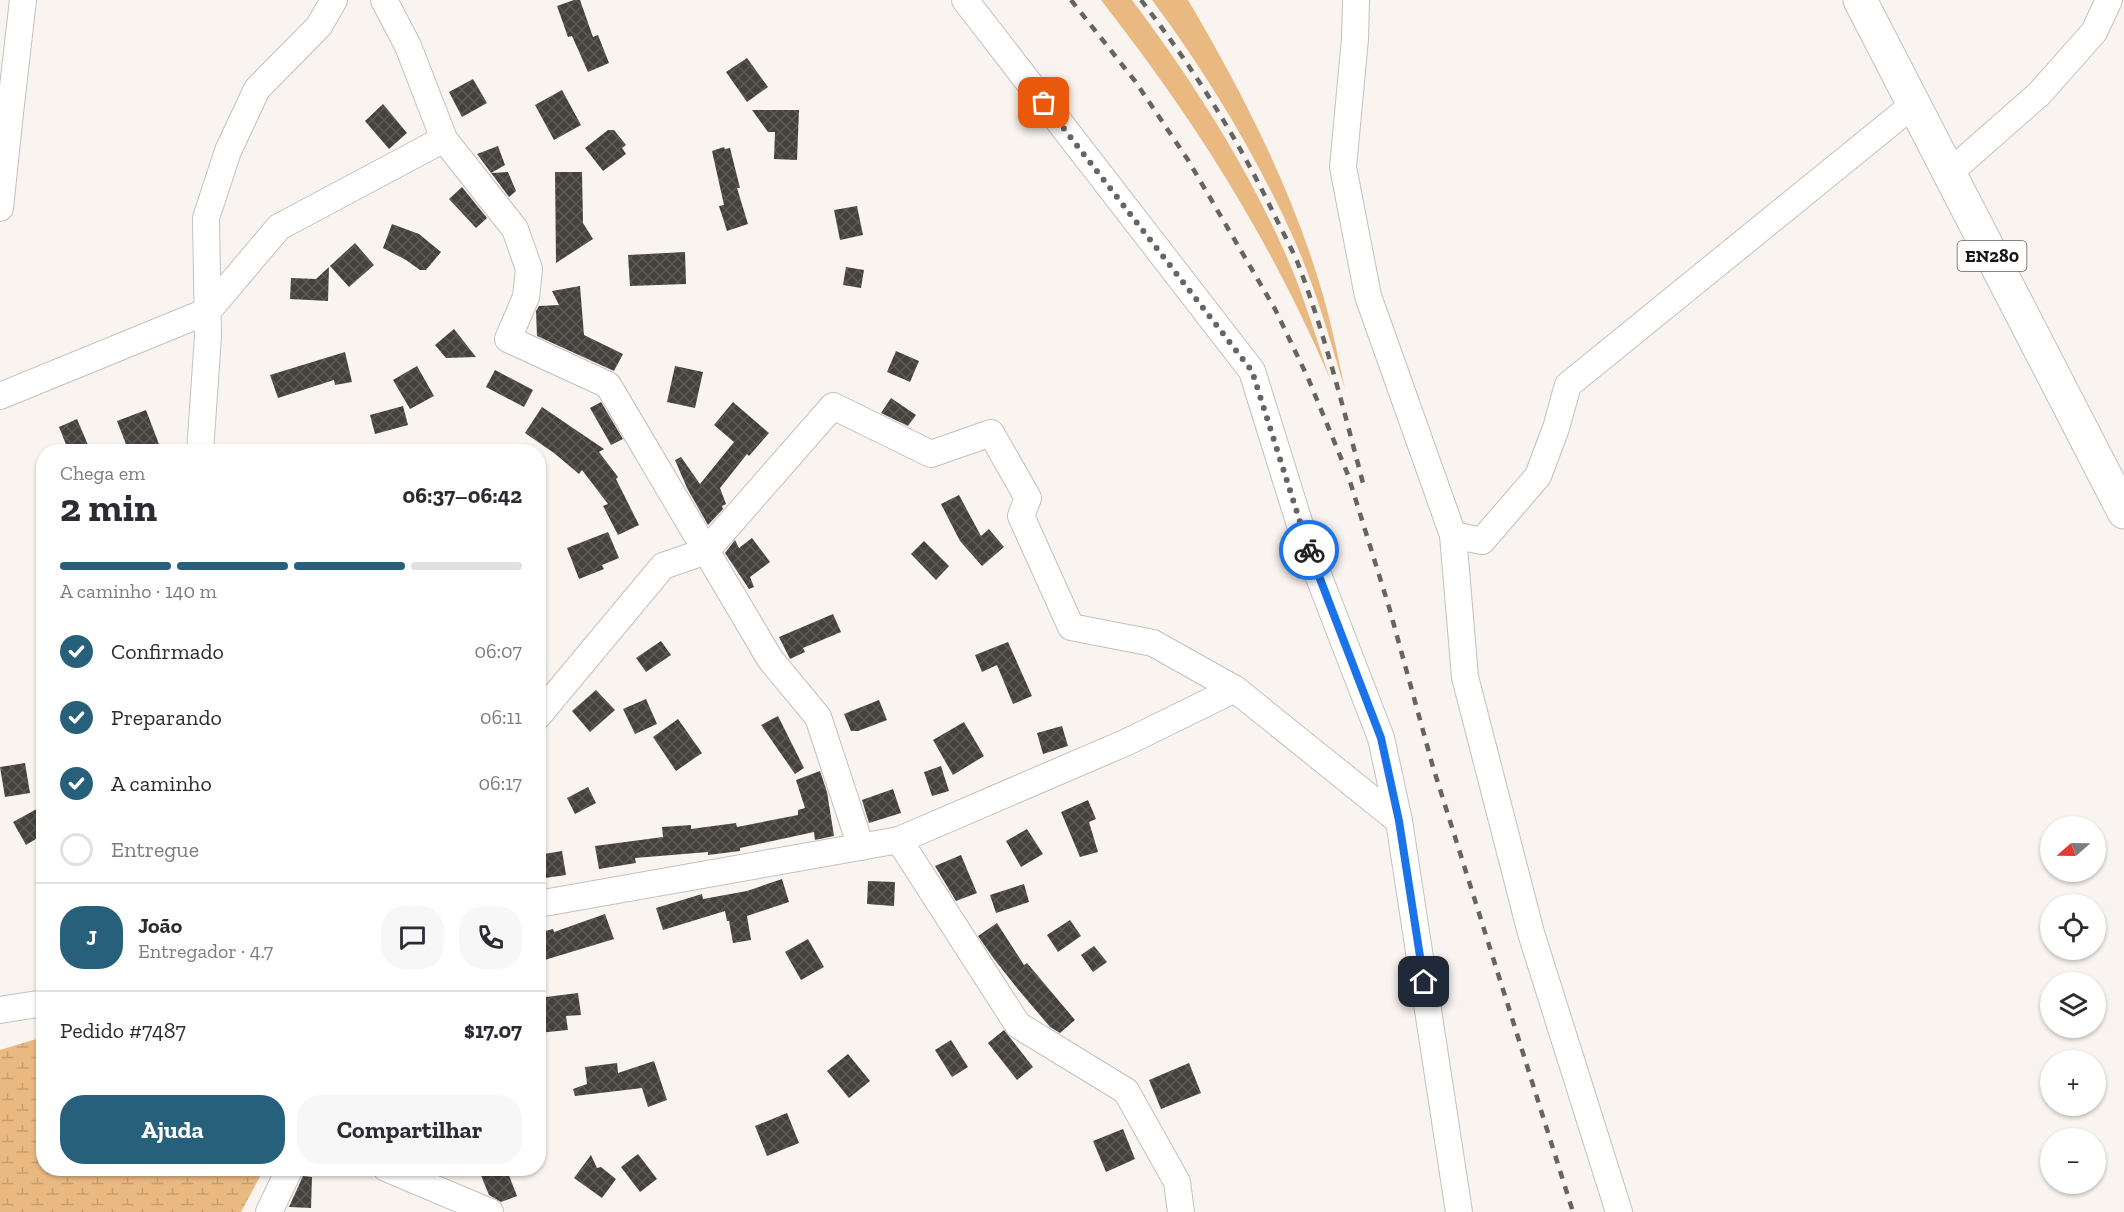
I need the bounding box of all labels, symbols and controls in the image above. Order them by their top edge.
pin [1018,77,1069,128]
icon: bag [1027,86,1060,119]
road number: EN280 [1958,241,2026,271]
text: Chega em [60,461,145,485]
text: 06:37–06:42 [403,482,522,509]
text: 2 min [60,484,157,531]
courier [1279,520,1339,580]
icon: bike [1293,534,1326,567]
text: A caminho · 140 m [60,579,217,603]
icon: check [60,635,93,668]
text: Confirmado [111,638,224,665]
text: 06:07 [474,639,522,663]
icon: check [60,701,93,734]
text: Preparando [111,704,222,731]
text: 06:11 [480,705,522,729]
icon: check [60,767,93,800]
text: A caminho [111,770,212,797]
text: 06:17 [479,771,522,795]
north arrow [2040,816,2106,882]
map controls [2040,816,2106,1194]
text: Entregue [111,836,199,863]
button: locate [2040,894,2106,960]
button: chat [381,906,444,969]
button: phone [459,906,522,969]
text: João [138,912,182,939]
text: J [86,924,97,951]
text: Entregador · 4.7 [138,939,273,963]
pin [1398,956,1449,1007]
icon: home [1407,965,1440,998]
button: layers [2040,972,2106,1038]
text: Pedido #7487 [60,1017,186,1044]
text: $17.07 [464,1017,522,1044]
button: + [2040,1050,2106,1116]
button: Ajuda [60,1095,285,1164]
button: Compartilhar [297,1095,522,1164]
button: − [2040,1128,2106,1194]

